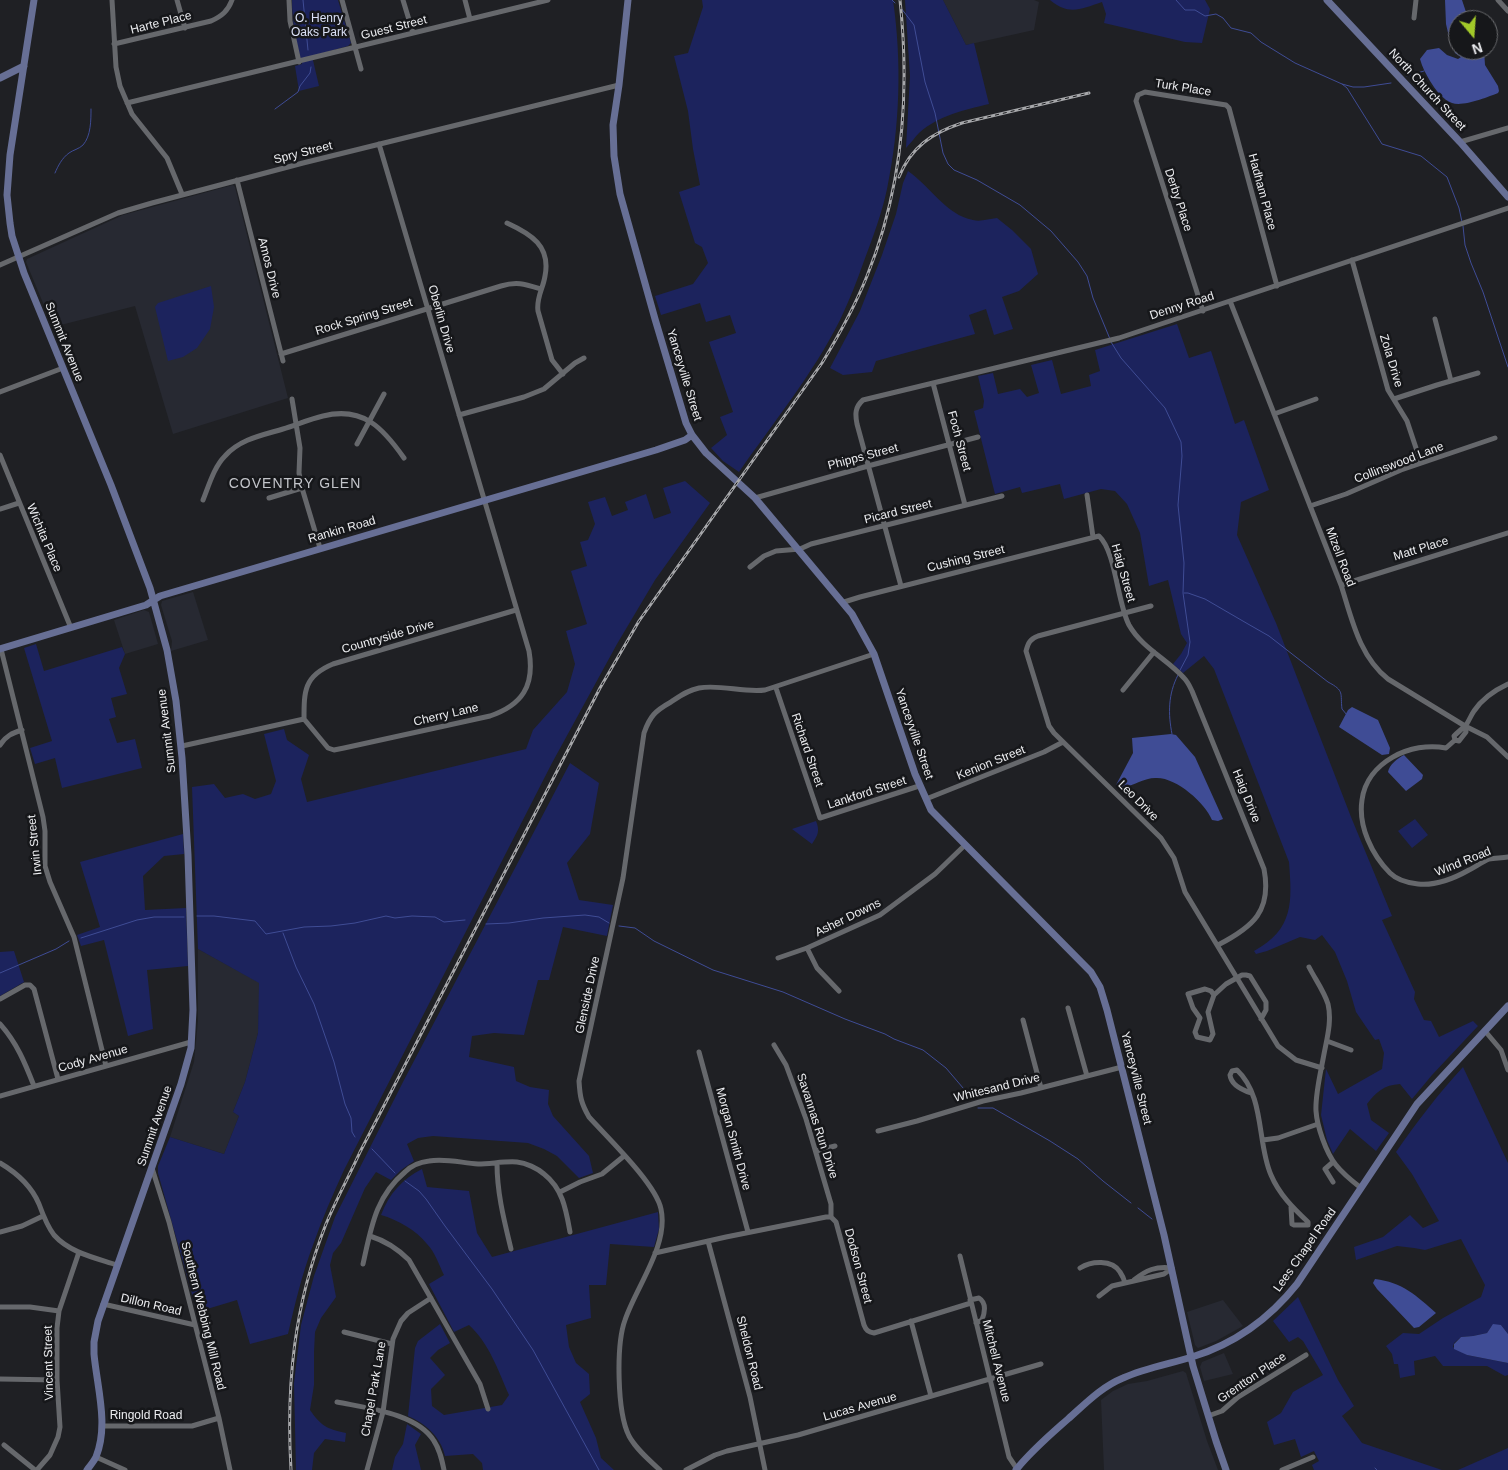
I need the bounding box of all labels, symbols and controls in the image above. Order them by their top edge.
street label: Harte Place [129,8,193,38]
north arrow [1448,10,1498,60]
park label: O. Henry Oaks Park [291,12,347,40]
street label: Guest Street [360,13,428,43]
text: N [1470,39,1485,57]
street label: North Church Street [1385,46,1469,134]
street label: Turk Place [1154,76,1212,100]
street label: Spry Street [272,139,334,167]
street label: Hadham Place [1245,152,1279,232]
street label: Derby Place [1161,167,1195,233]
street label: Amos Drive [255,236,283,300]
street label: Oberlin Drive [424,283,458,355]
street label: Denny Road [1148,289,1216,323]
street label: Rock Spring Street [314,295,414,339]
street label: Summit Avenue [41,300,87,384]
street label: Yanceyville Street [663,327,705,423]
street label: Zola Drive [1376,333,1406,389]
street label: Foch Street [944,409,974,473]
street label: Collinswood Lane [1352,439,1446,487]
street label: Phipps Street [826,441,900,473]
district label: COVENTRY GLEN [227,476,363,492]
street label: Picard Street [863,497,933,527]
street label: Wichita Place [23,502,65,574]
street label: Rankin Road [307,514,377,546]
street label: Mizell Road [1322,525,1358,589]
street label: Matt Place [1392,534,1450,564]
street label: Cushing Street [926,542,1006,576]
street label: Haig Street [1108,542,1138,604]
street label: Countryside Drive [340,617,436,657]
street label: Yanceyville Street [892,687,936,781]
street label: Summit Avenue [155,688,179,774]
street label: Cherry Lane [412,701,480,729]
street label: Richard Street [788,711,826,789]
street label: Kenion Street [955,743,1027,783]
street label: Haig Drive [1229,767,1263,825]
street label: Lankford Street [826,773,908,813]
street label: Leo Drive [1115,778,1161,824]
street label: Irwin Street [25,814,45,876]
street label: Wind Road [1433,844,1493,880]
street label: Asher Downs [813,896,883,940]
street label: Glenside Drive [573,955,603,1035]
street label: Yanceyville Street [1118,1030,1154,1126]
street label: Cody Avenue [56,1042,130,1076]
street label: Whitesand Drive [953,1070,1041,1106]
street label: Savannas Run Drive [793,1071,841,1181]
street label: Summit Avenue [134,1084,176,1168]
street label: Morgan Smith Drive [712,1086,754,1192]
street label: Lees Chapel Road [1271,1205,1339,1295]
street label: Dodson Street [841,1227,875,1305]
street label: Southern Webbing Mill Road [178,1240,228,1392]
street label: Dillon Road [119,1291,183,1319]
street label: Sheldon Road [733,1314,765,1392]
street label: Mitchell Avenue [979,1318,1013,1404]
street label: Vincent Street [41,1325,57,1401]
street label: Chapel Park Lane [359,1340,389,1438]
street label: Grentton Place [1215,1350,1289,1406]
street label: Lucas Avenue [822,1390,898,1424]
street label: Ringold Road [110,1409,182,1423]

